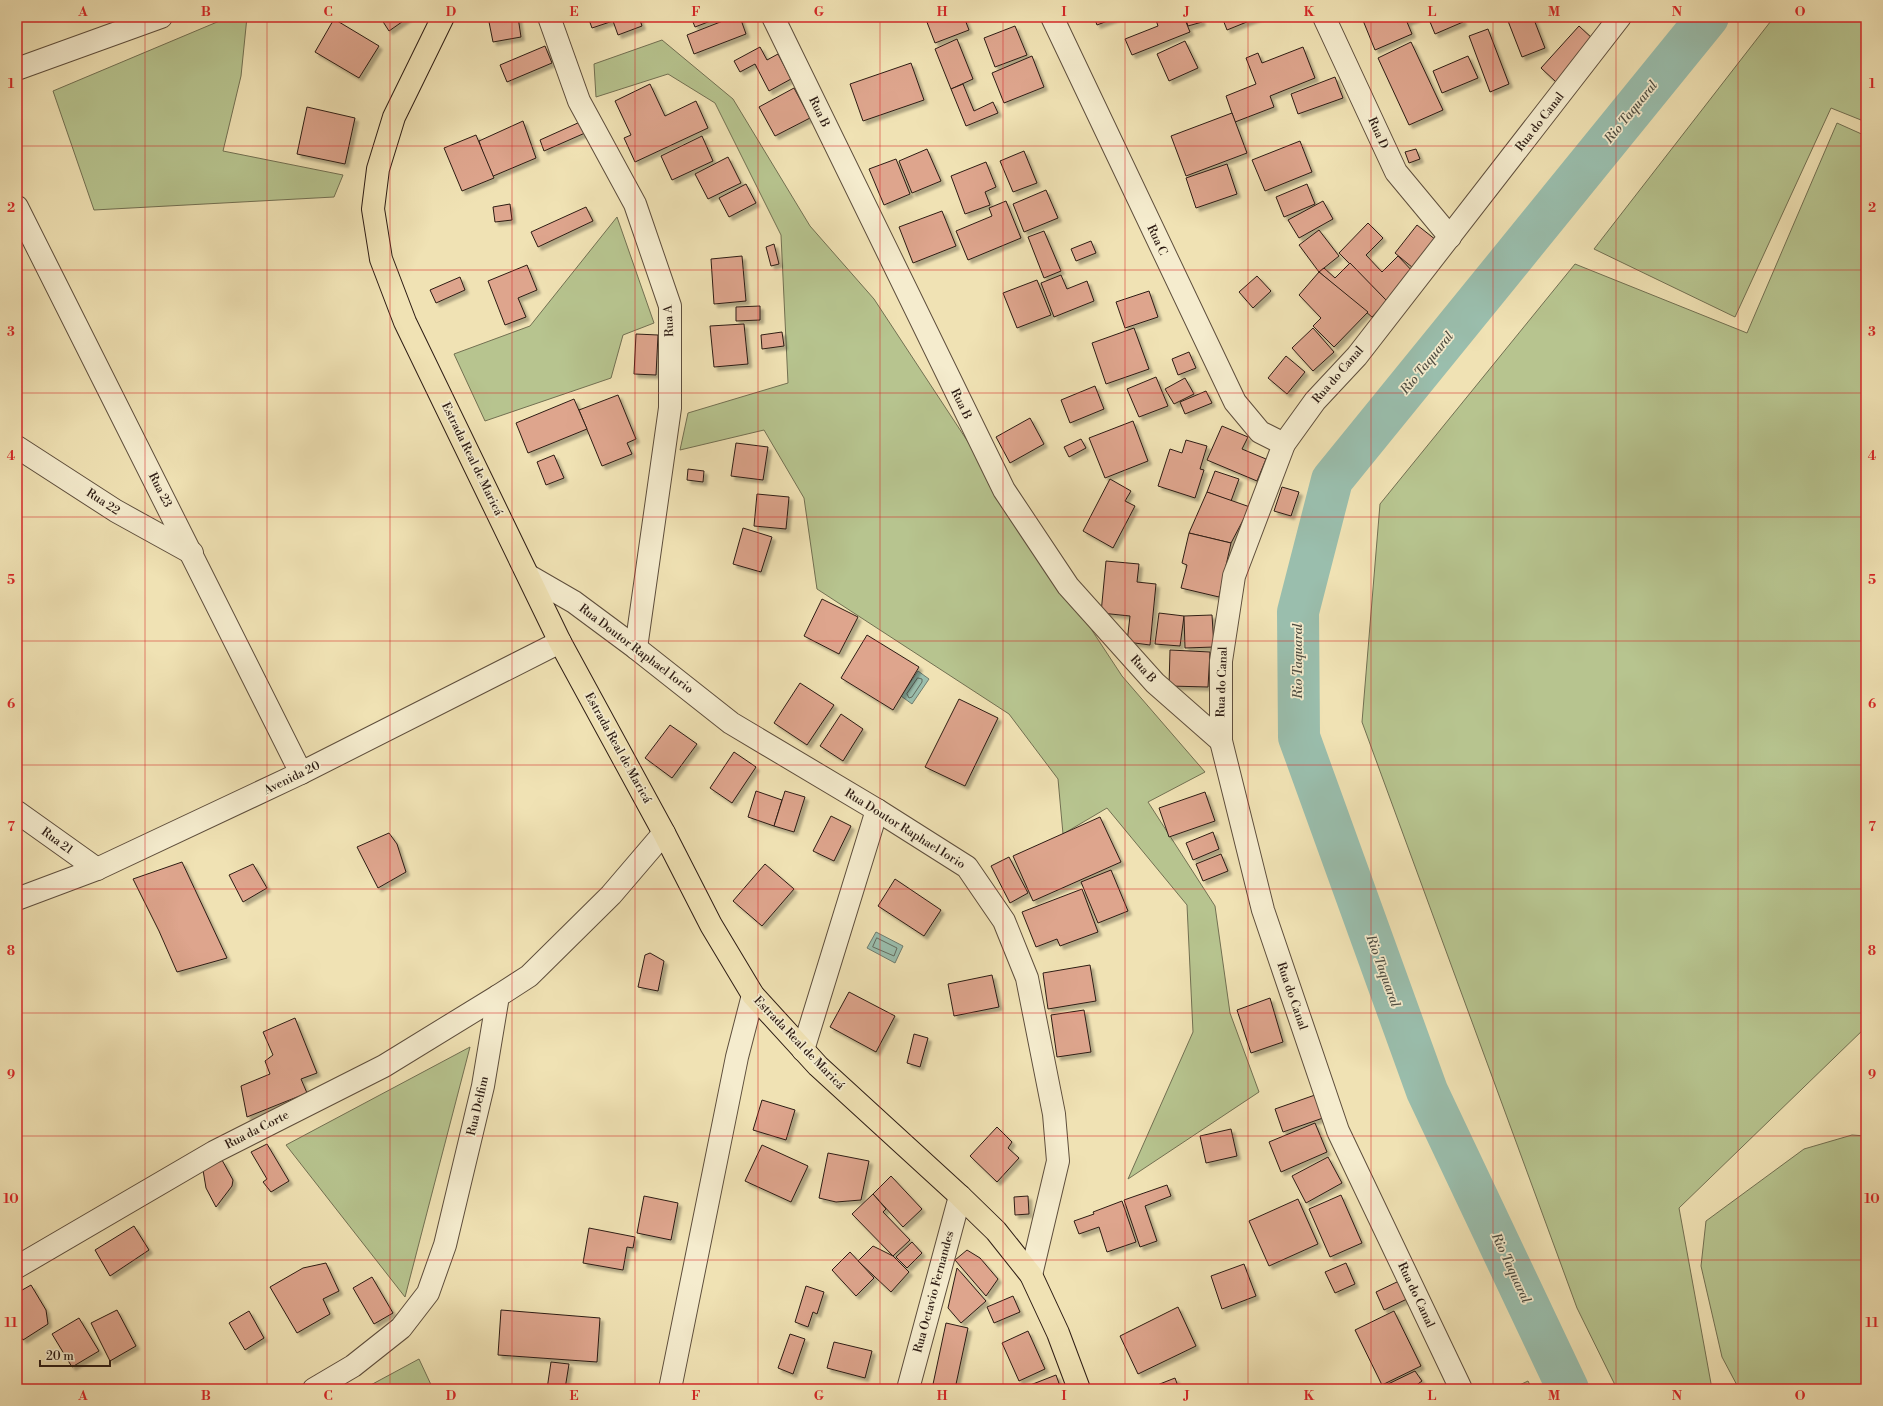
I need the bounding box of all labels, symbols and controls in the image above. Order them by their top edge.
text: A [77,4,88,20]
text: B [201,4,211,20]
text: C [323,4,333,20]
text: D [446,4,456,20]
text: E [569,4,579,20]
text: F [691,4,701,20]
text: G [814,4,825,20]
text: H [937,4,948,20]
text: I [1061,4,1067,20]
text: J [1182,4,1190,20]
text: K [1304,4,1315,20]
text: L [1428,4,1437,20]
text: M [1548,4,1560,20]
text: N [1672,4,1683,20]
text: O [1795,4,1806,20]
text: 1 [8,76,15,92]
text: 1 [1869,76,1876,92]
water label: Rio Taquaral [1600,77,1662,147]
street label: Rua do Canal [1512,89,1568,155]
street label: Rua B [805,94,833,130]
street label: Rua D [1364,115,1392,151]
text: 2 [7,200,15,216]
text: 2 [1868,200,1876,216]
street label: Rua C [1143,222,1171,258]
street label: Rua A [661,304,677,337]
text: 3 [7,324,15,340]
text: 3 [1868,324,1876,340]
water label: Rio Taquaral [1396,328,1458,398]
street label: Rua do Canal [1309,343,1367,407]
street label: Rua B [947,386,975,422]
street label: Estrada Real de Maricá [438,400,506,519]
text: 4 [7,448,16,464]
text: 4 [1868,448,1877,464]
street label: Rua 23 [145,470,175,510]
street label: Rua 22 [83,486,123,519]
text: 5 [7,572,15,588]
text: 5 [1868,572,1876,588]
street label: Rua Doutor Raphael Iorio [576,601,696,697]
water label: Rio Taquaral [1290,622,1306,700]
street label: Rua do Canal [1213,646,1231,718]
street label: Rua B [1127,652,1159,686]
street label: Estrada Real de Maricá [581,690,655,807]
text: 6 [7,696,15,712]
text: 6 [1868,696,1876,712]
street label: Avenida 20 [260,758,323,799]
street label: Rua Doutor Raphael Iorio [842,786,968,872]
text: 7 [7,819,15,835]
text: 7 [1868,819,1876,835]
street label: Rua 21 [38,824,77,858]
water label: Rio Taquaral [1362,932,1404,1010]
text: 8 [7,943,15,959]
text: 8 [1868,943,1876,959]
street label: Rua do Canal [1273,960,1311,1032]
street label: Estrada Real de Maricá [750,993,848,1094]
text: 9 [7,1067,15,1083]
text: 9 [1868,1067,1876,1083]
street label: Rua Delfim [464,1074,492,1137]
street label: Rua da Corte [223,1107,291,1153]
text: 10 [3,1191,19,1207]
text: 10 [1864,1191,1880,1207]
street label: Rua Octavio Fernandes [910,1229,958,1355]
water label: Rio Taquaral [1487,1229,1535,1306]
street label: Rua do Canal [1394,1260,1438,1331]
text: 11 [5,1315,18,1331]
text: 11 [1866,1315,1879,1331]
scale bar [40,1342,110,1368]
text: 20 m [46,1349,74,1364]
text: A [77,1388,88,1404]
text: B [201,1388,211,1404]
text: C [323,1388,333,1404]
text: D [446,1388,456,1404]
text: E [569,1388,579,1404]
text: F [691,1388,701,1404]
text: G [814,1388,825,1404]
text: H [937,1388,948,1404]
text: I [1061,1388,1067,1404]
text: J [1182,1388,1190,1404]
text: K [1304,1388,1315,1404]
text: L [1428,1388,1437,1404]
text: M [1548,1388,1560,1404]
text: N [1672,1388,1683,1404]
text: O [1795,1388,1806,1404]

